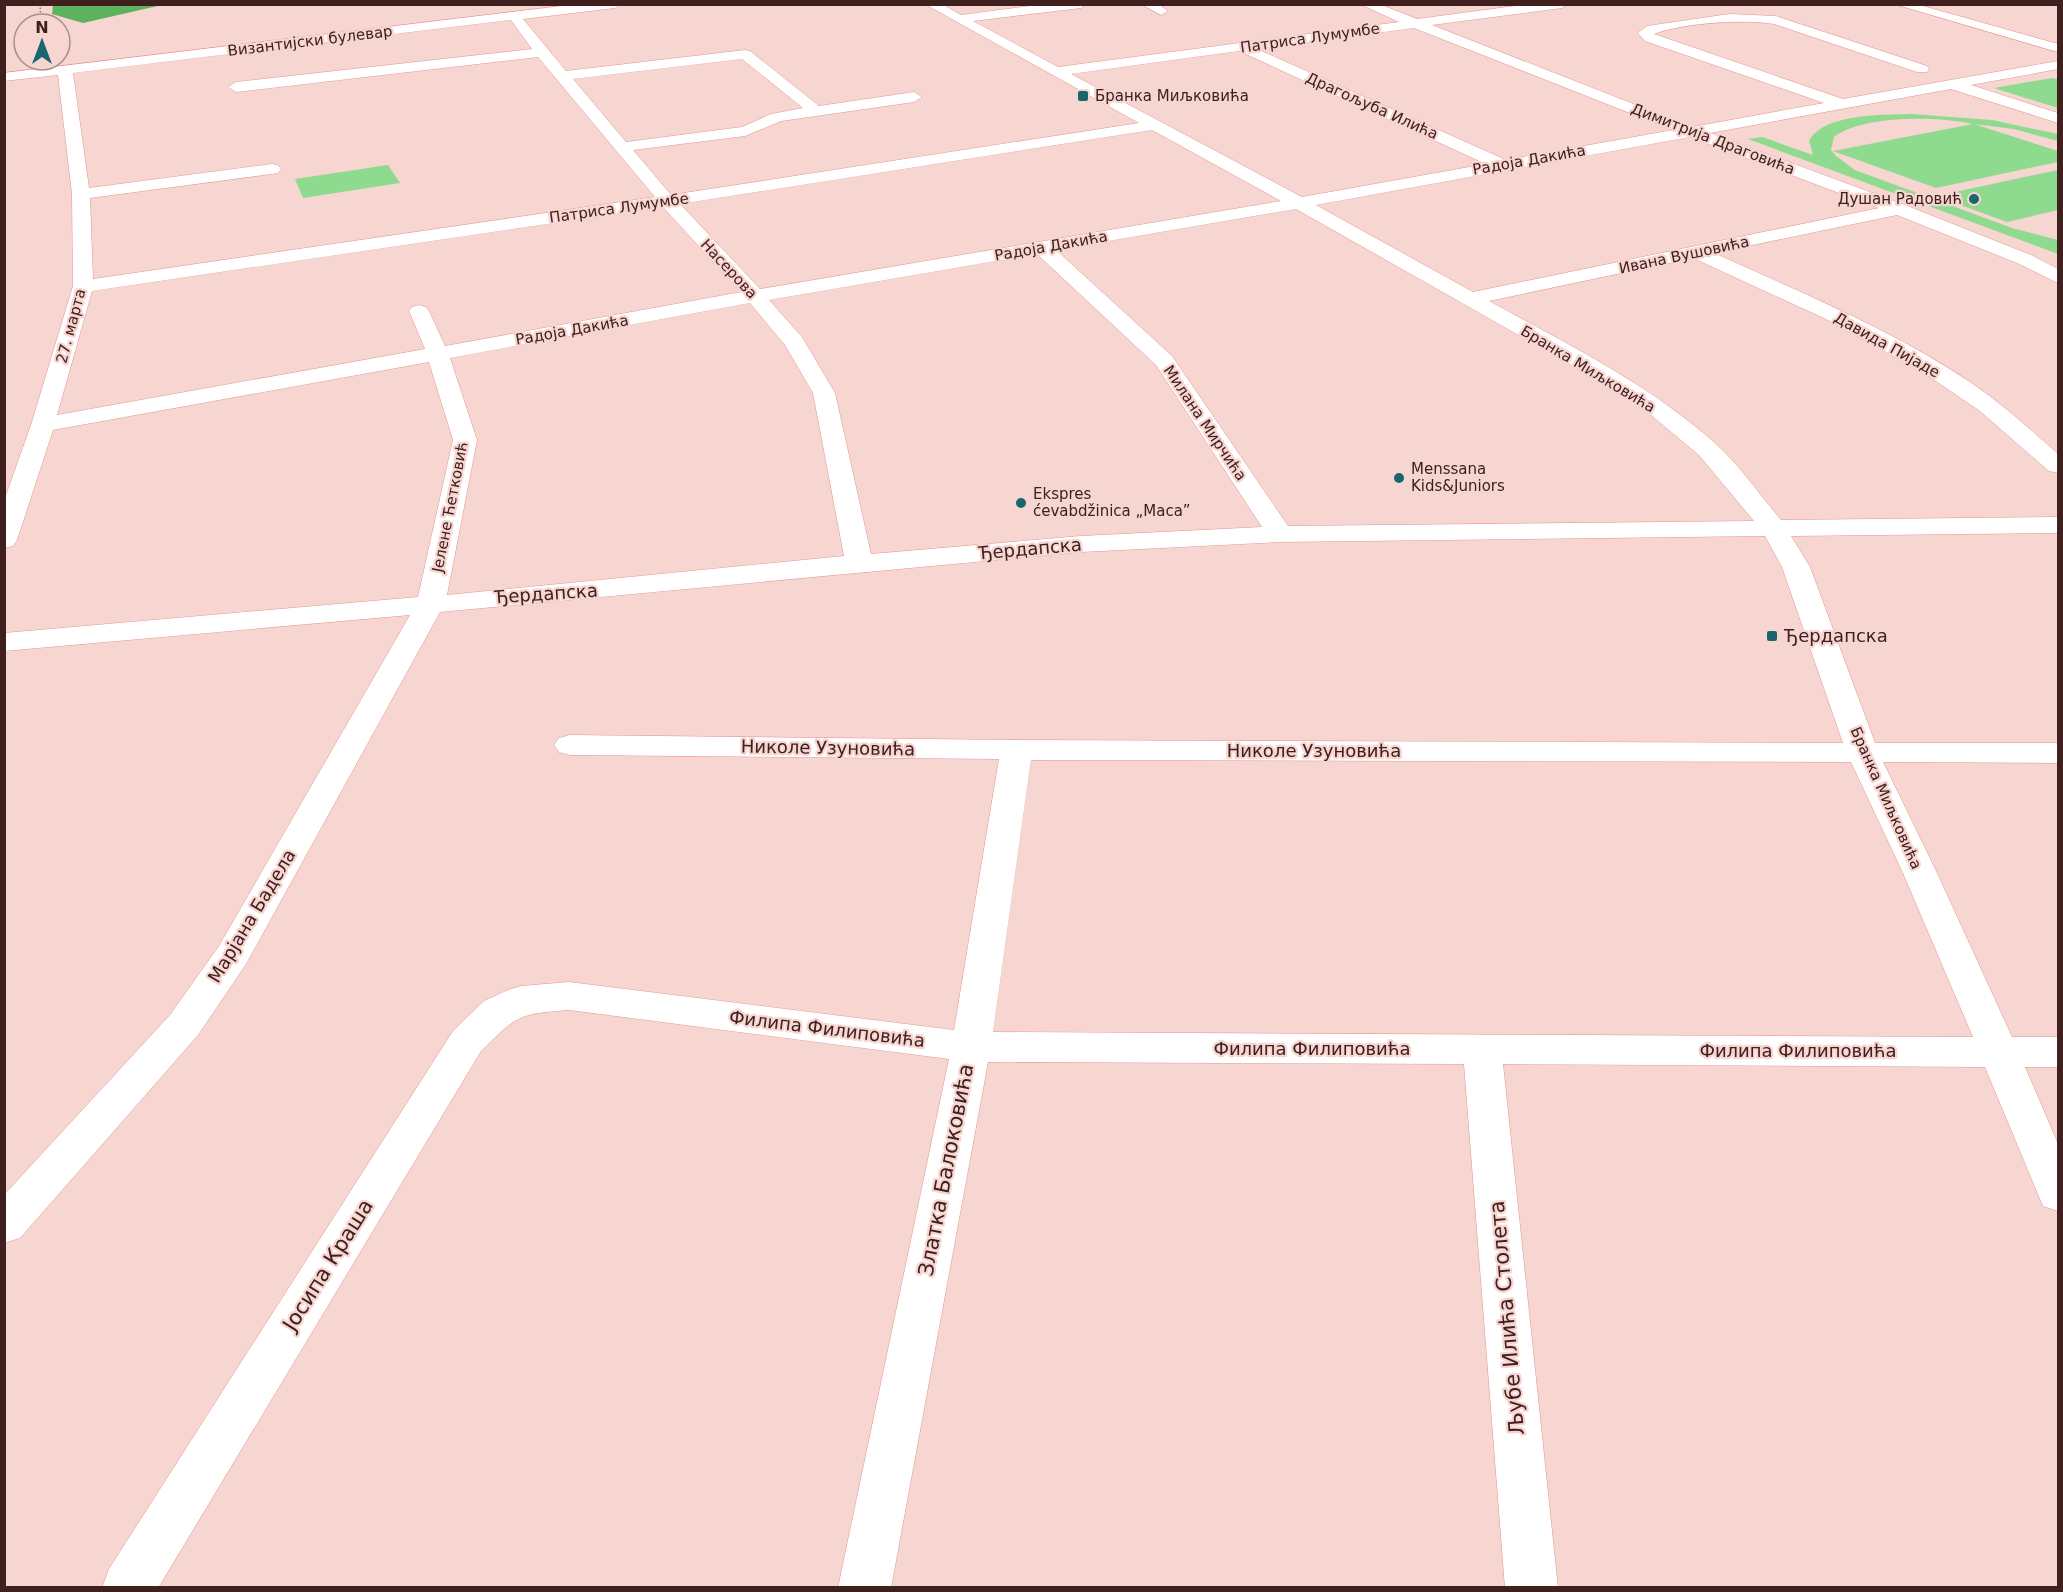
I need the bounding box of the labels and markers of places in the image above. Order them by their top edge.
place label: Бранка Миљковића [1095,87,1249,105]
marker: Бранка Миљковића [1076,89,1090,103]
place label: Душан Радовић [1838,190,1962,208]
marker: Душан Радовић [1967,192,1981,206]
place label: Menssana Kids&Juniors [1411,460,1505,495]
marker: Menssana Kids&Juniors [1392,471,1406,485]
place label: Ekspres ćevabdžinica „Maca” [1033,485,1191,520]
marker: Ekspres ćevabdžinica „Maca” [1014,496,1028,510]
place label: Ђердапска [1783,625,1888,646]
marker: Ђердапска [1765,629,1779,643]

